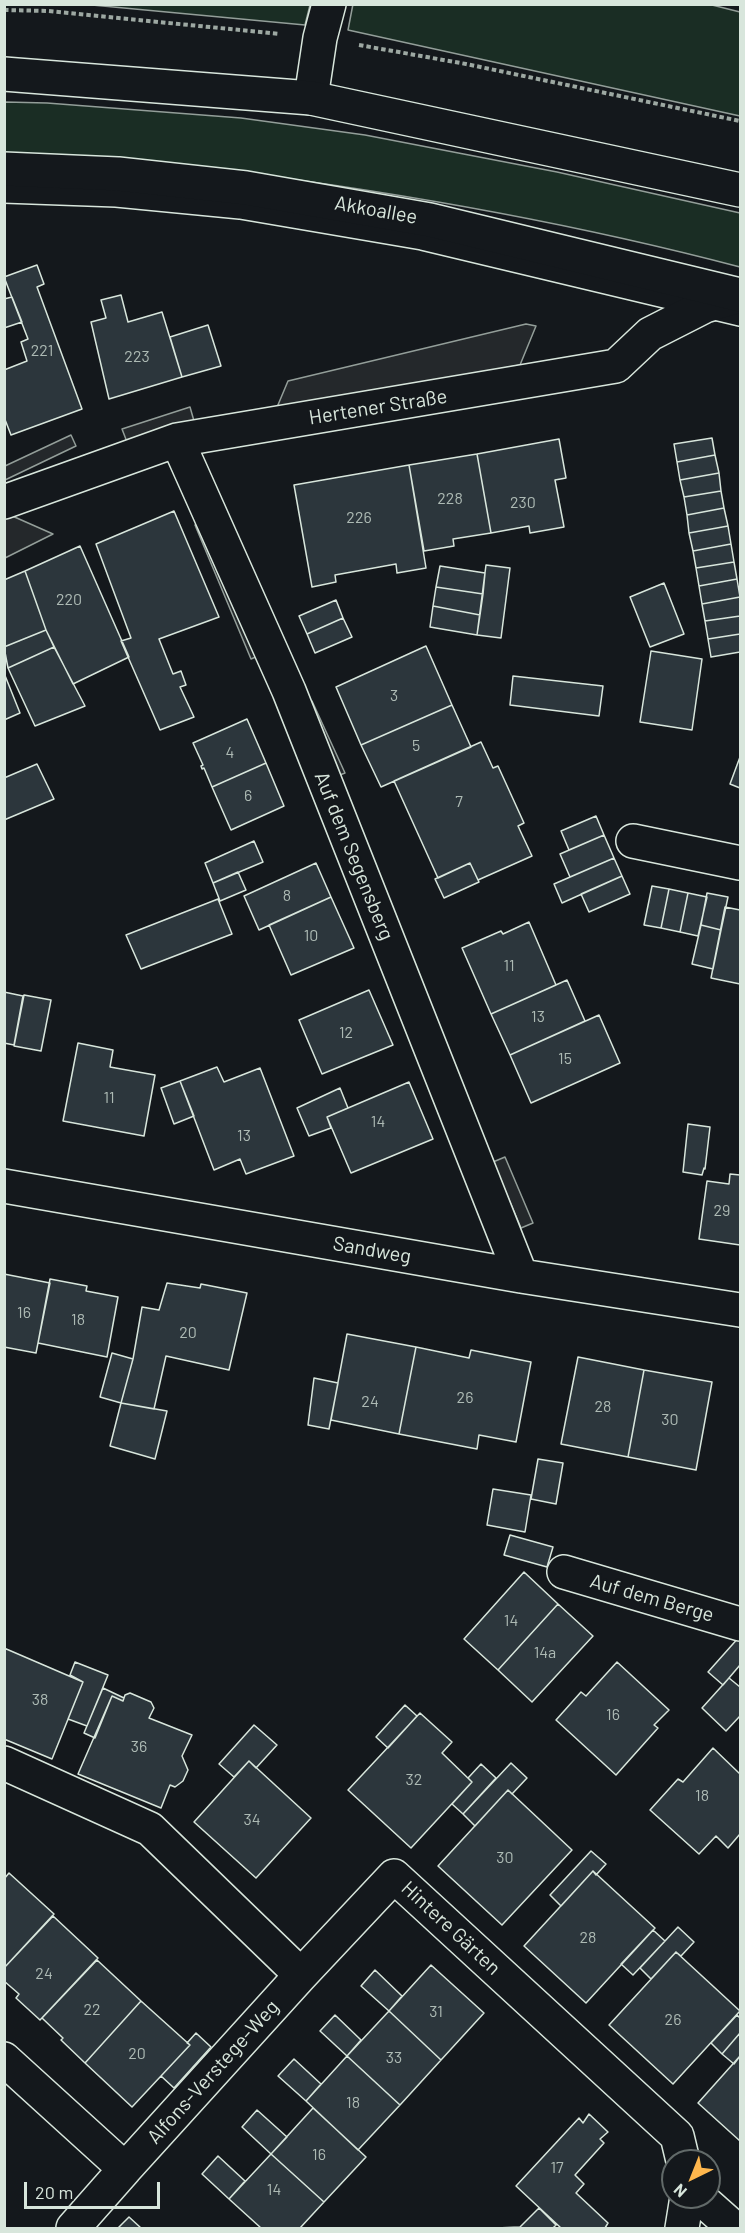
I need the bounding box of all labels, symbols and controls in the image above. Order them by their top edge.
street label: Akkoallee [333,191,419,229]
house number: 221 [31,341,53,361]
house number: 223 [124,347,150,367]
street label: Hertener Straße [307,384,449,430]
house number: 228 [437,489,463,509]
house number: 230 [510,493,536,513]
house number: 226 [346,508,372,528]
house number: 220 [56,590,82,610]
house number: 3 [390,686,398,706]
house number: 5 [412,736,420,756]
house number: 4 [226,743,234,763]
street label: Auf dem Segensberg [309,768,399,944]
house number: 6 [244,786,252,806]
house number: 7 [455,792,463,812]
house number: 8 [283,886,291,906]
house number: 10 [304,926,318,946]
house number: 11 [503,956,515,976]
house number: 13 [531,1007,545,1027]
house number: 12 [339,1023,353,1043]
house number: 15 [558,1049,572,1069]
house number: 11 [103,1088,115,1108]
house number: 14 [371,1112,385,1132]
house number: 13 [237,1126,251,1146]
house number: 29 [714,1201,730,1221]
street label: Sandweg [331,1231,413,1269]
house number: 16 [17,1303,31,1323]
house number: 18 [71,1310,85,1330]
house number: 20 [179,1323,197,1343]
house number: 26 [457,1388,473,1408]
house number: 24 [361,1392,379,1412]
house number: 28 [595,1397,611,1417]
house number: 30 [661,1410,679,1430]
street label: Auf dem Berge [587,1569,717,1627]
house number: 14 [504,1611,518,1631]
house number: 14a [534,1643,556,1663]
house number: 38 [32,1690,48,1710]
house number: 16 [606,1705,620,1725]
house number: 36 [131,1737,147,1757]
house number: 32 [406,1770,422,1790]
house number: 18 [695,1786,709,1806]
house number: 34 [243,1810,261,1830]
house number: 30 [496,1848,514,1868]
street label: Hintere Gärten [396,1876,506,1980]
house number: 28 [580,1928,596,1948]
house number: 24 [35,1964,53,1984]
street label: Alfons-Verstege-Weg [142,1995,284,2149]
house number: 22 [83,2000,101,2020]
house number: 31 [429,2002,443,2022]
house number: 26 [665,2010,681,2030]
house number: 20 [128,2044,146,2064]
house number: 33 [386,2048,402,2068]
house number: 18 [346,2093,360,2113]
house number: 16 [312,2145,326,2165]
north arrow [661,2149,721,2209]
house number: 17 [550,2158,564,2178]
scale bar [27,2170,164,2208]
house number: 14 [267,2180,281,2200]
text: N [669,2180,690,2202]
text: 20 m [35,2181,73,2203]

